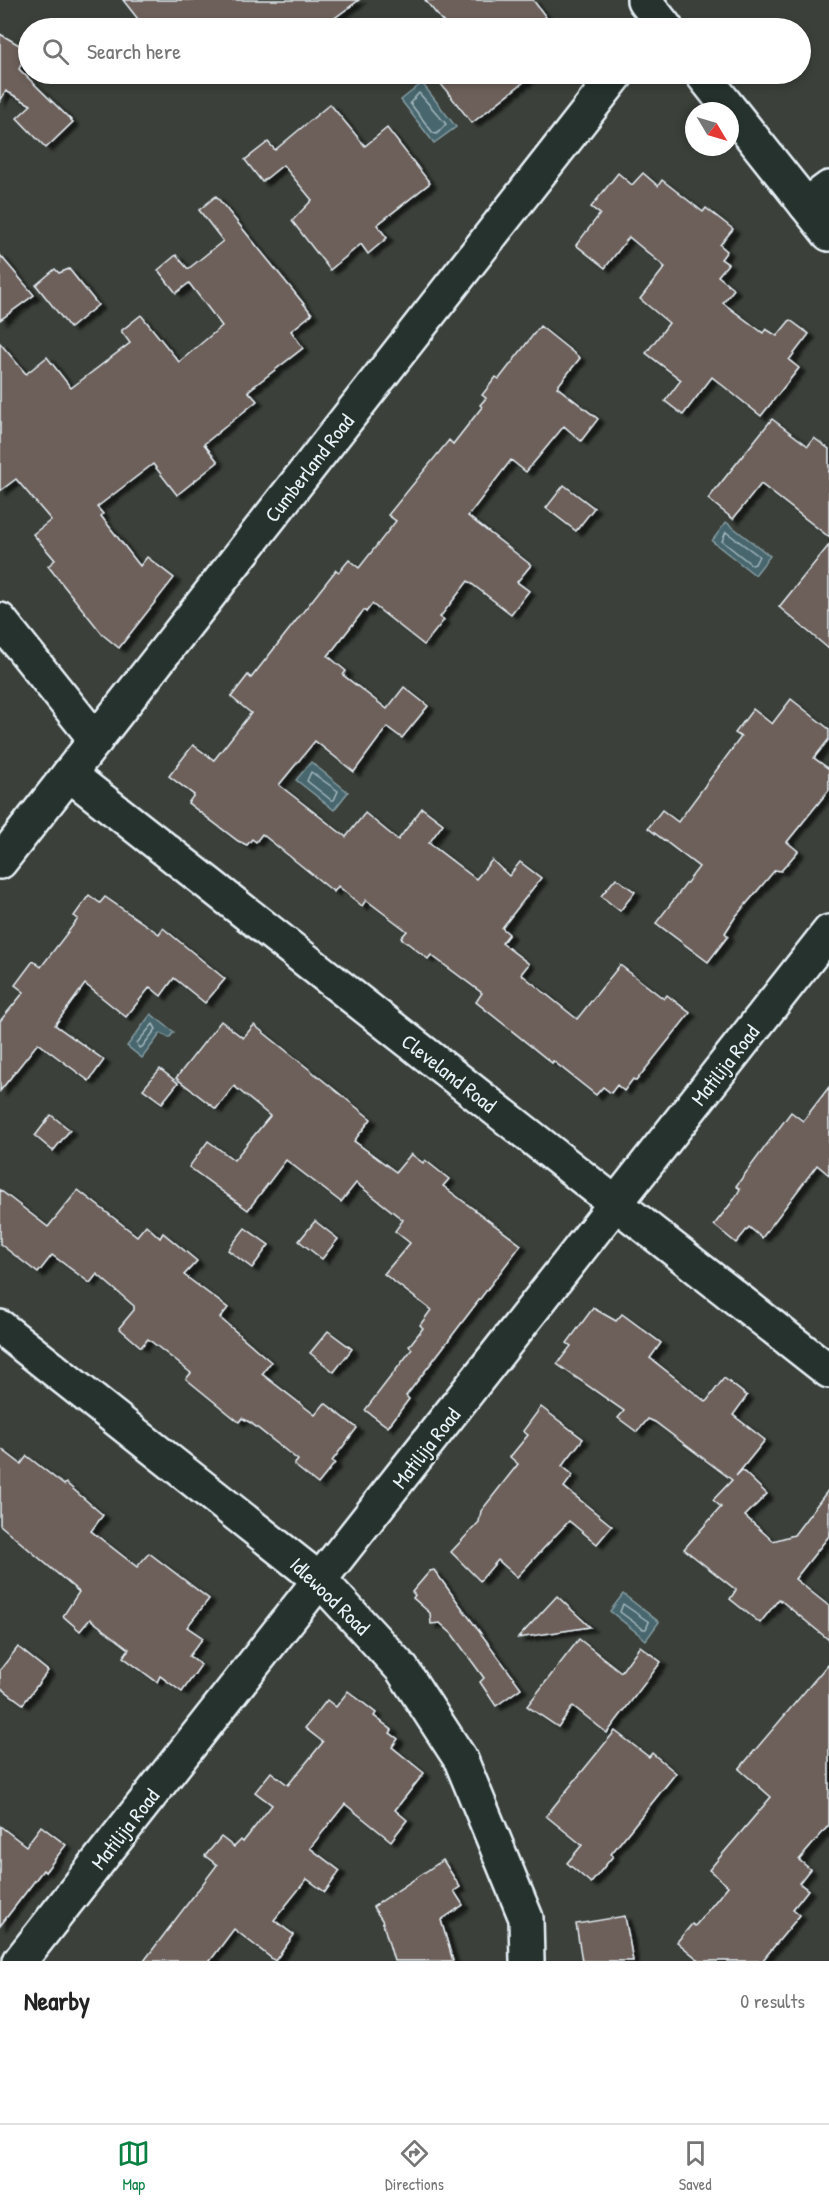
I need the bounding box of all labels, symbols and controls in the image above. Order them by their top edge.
search box [18,18,811,84]
icon: search [39,35,72,68]
text: Search here [87,36,181,66]
north arrow [685,102,739,156]
street label: Cumberland Road [258,408,360,528]
street label: Matilija Road [684,1018,766,1112]
street label: Cleveland Road [396,1027,502,1119]
street label: Matilija Road [385,1401,467,1495]
street label: Idlewood Road [284,1550,376,1642]
street label: Matilija Road [84,1782,166,1876]
text: Nearby [24,1983,90,2018]
text: 0 results [740,1987,805,2014]
tab: Map [117,2137,150,2195]
tab: Directions [385,2137,444,2195]
tab: Saved [679,2137,712,2195]

